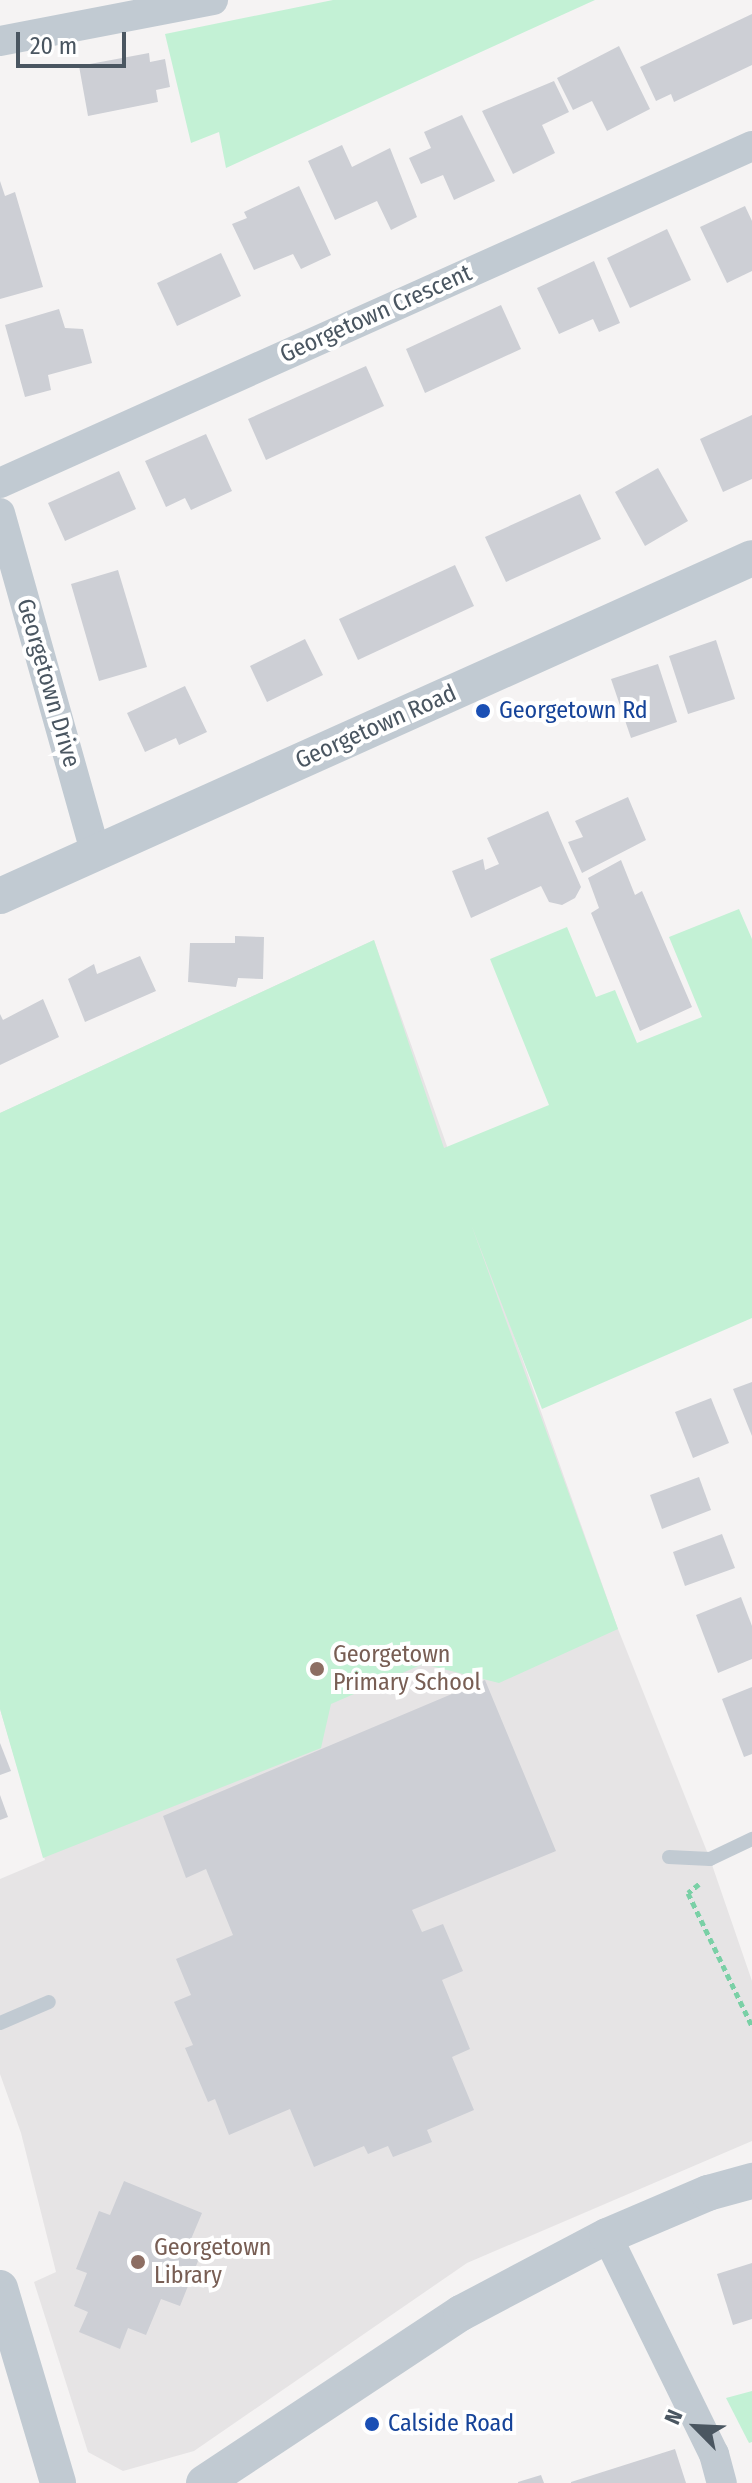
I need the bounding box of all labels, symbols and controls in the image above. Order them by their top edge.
scale bar [20,16,130,66]
text: 20 m [30,32,77,60]
street label: Georgetown Crescent [276,259,476,369]
street label: Georgetown Drive [10,595,86,771]
street label: Georgetown Road [291,679,461,775]
place label: Georgetown Rd [499,697,648,725]
marker: Georgetown Rd [474,702,492,720]
place label: Georgetown Primary School [333,1641,481,1697]
marker: Georgetown Primary School [308,1660,326,1678]
place label: Georgetown Library [154,2234,272,2290]
marker: Georgetown Library [129,2253,147,2271]
north arrow [656,2387,736,2467]
text: N [659,2406,689,2429]
place label: Calside Road [388,2410,514,2438]
marker: Calside Road [363,2415,381,2433]

